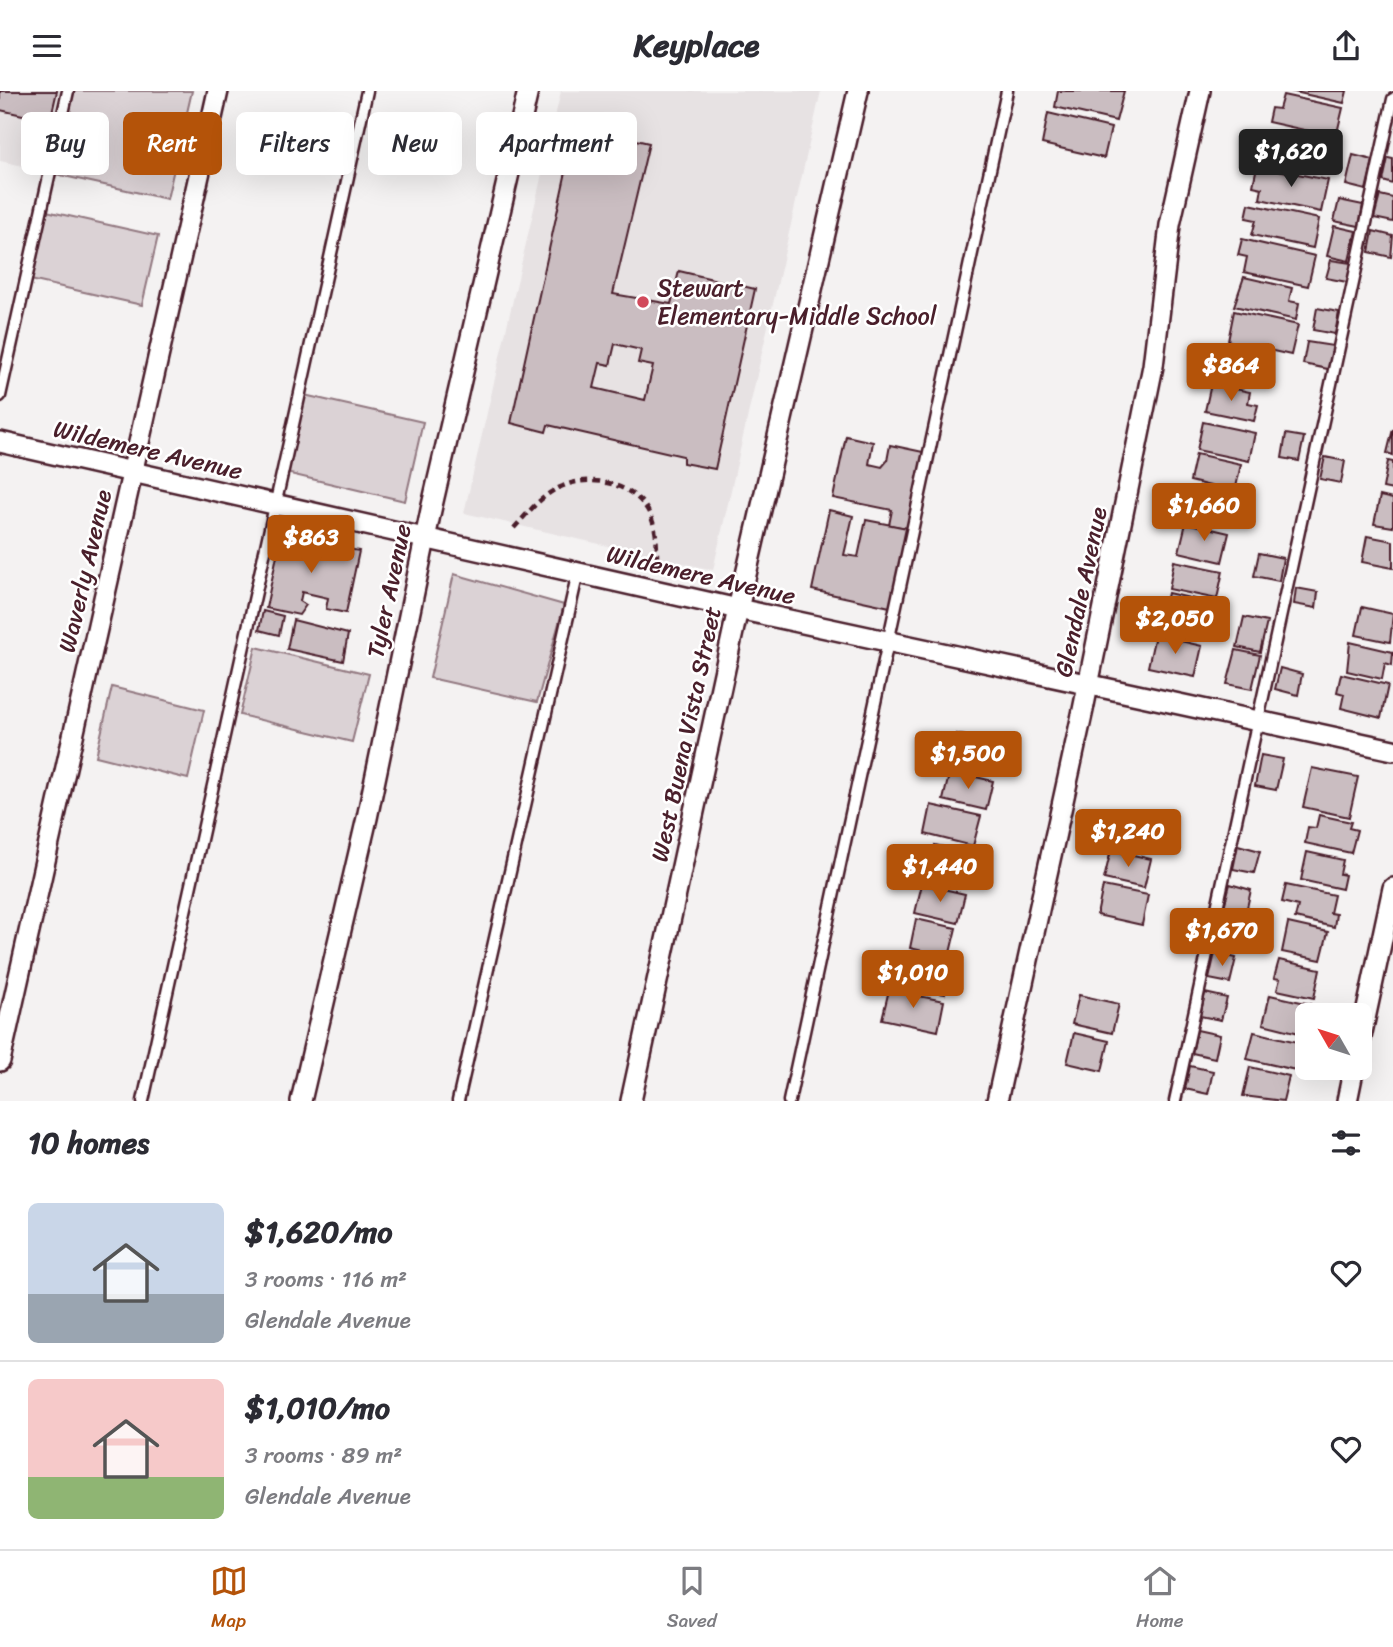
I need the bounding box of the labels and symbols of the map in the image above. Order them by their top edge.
pin: $1,620 [1234,129,1348,189]
place label: Stewart Elementary-Middle School [657,267,938,337]
marker: Stewart Elementary-Middle School [635,294,651,310]
pin: $864 [1190,343,1272,403]
street label: Wildemere Avenue [49,408,247,492]
pin: $1,660 [1147,483,1261,543]
street label: Waverly Avenue [46,485,124,657]
street label: Glendale Avenue [1042,503,1120,681]
pin: $863 [270,515,352,575]
street label: Tyler Avenue [354,520,424,662]
street label: Wildemere Avenue [602,533,800,617]
pin: $2,050 [1118,596,1232,656]
street label: West Buena Vista Street [638,602,734,866]
pin: $1,500 [911,731,1025,791]
pin: $1,240 [1071,809,1185,869]
pin: $1,440 [883,845,997,904]
pin: $1,670 [1165,909,1279,968]
pin: $1,010 [856,951,970,1010]
north arrow [1295,1003,1372,1080]

